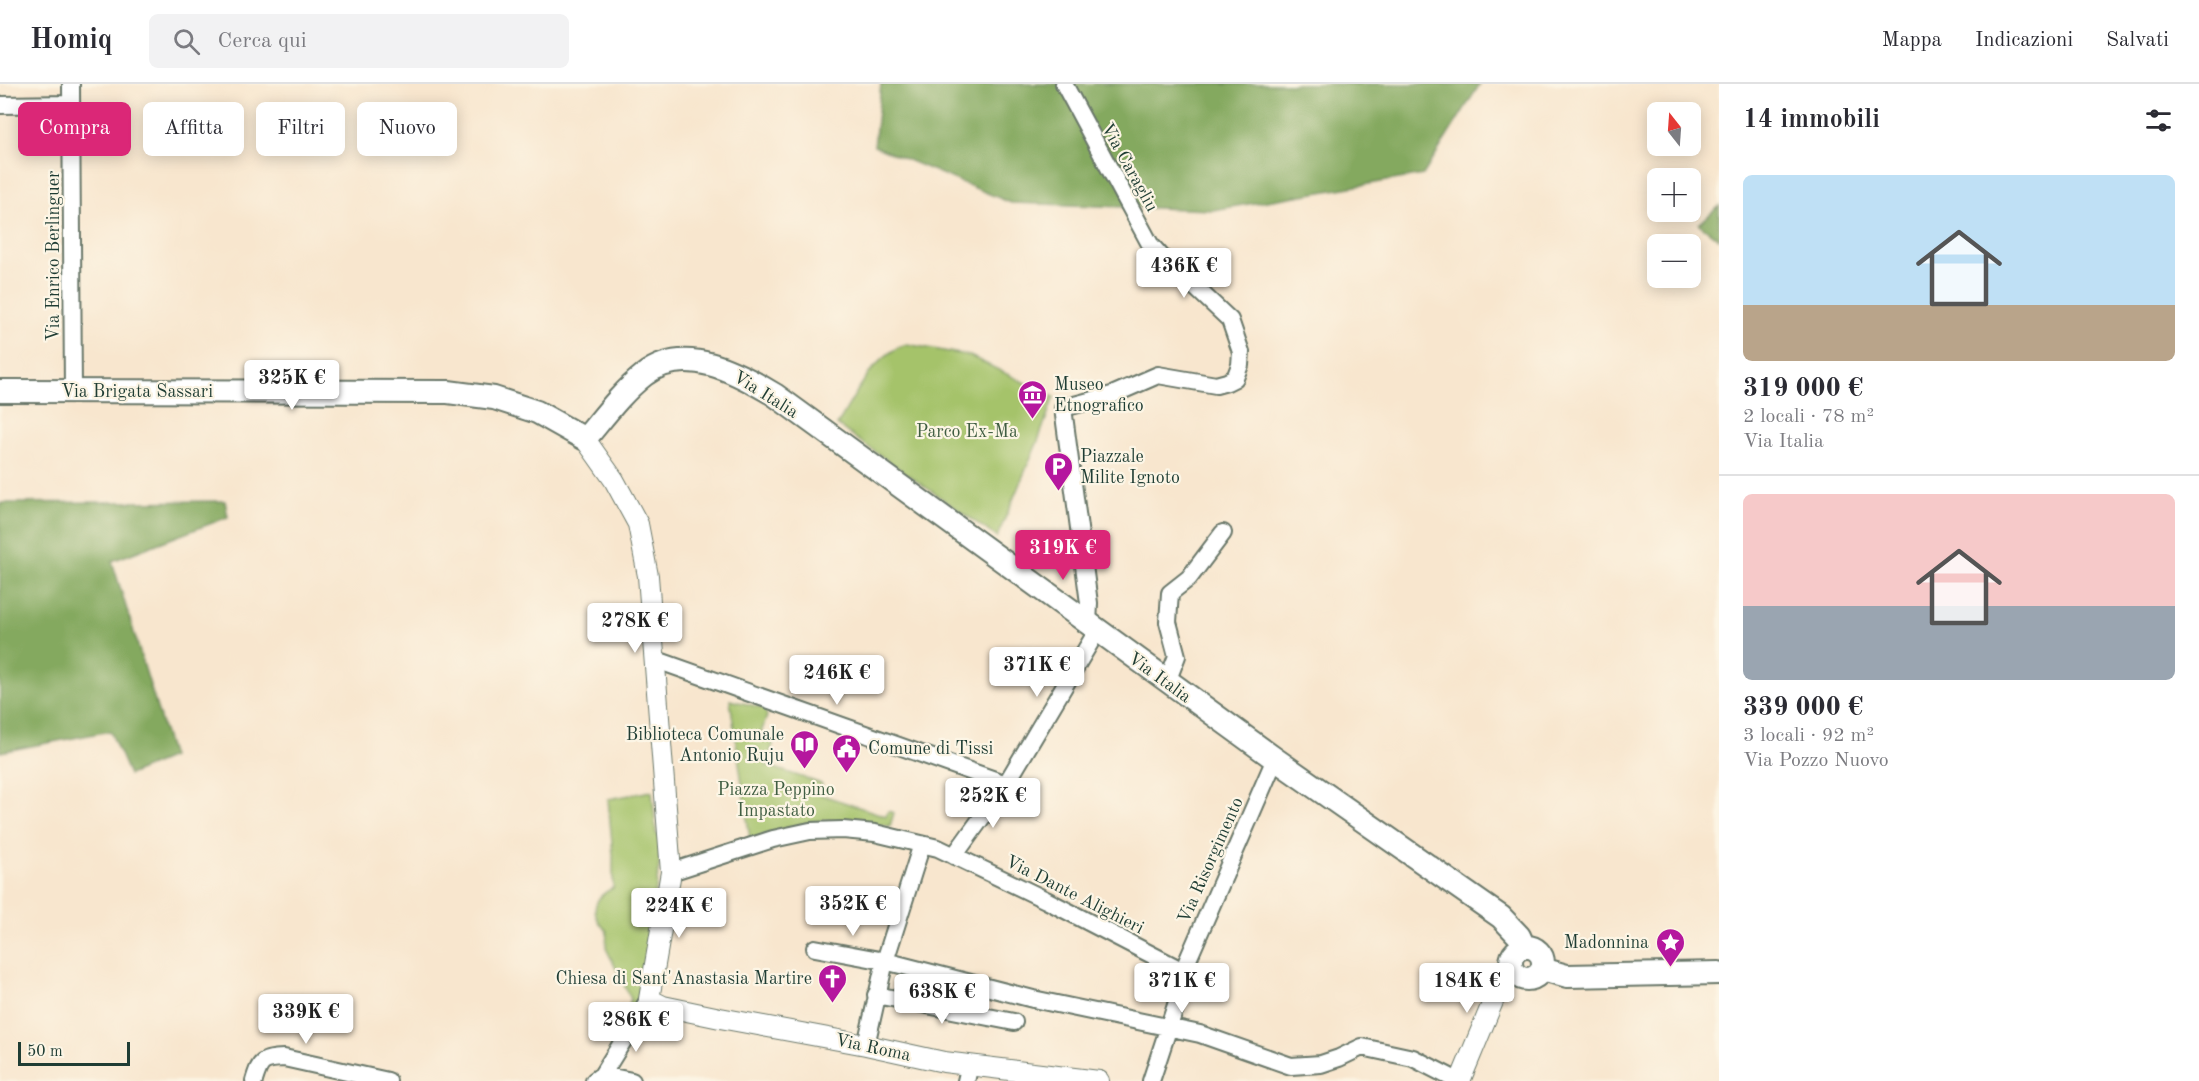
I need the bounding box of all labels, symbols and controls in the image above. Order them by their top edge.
search box [149,14,569,68]
icon: search [170,25,203,58]
text: Homiq [30,27,113,55]
text: Cerca qui [218,30,307,52]
text: Mappa [1882,30,1942,51]
text: Indicazioni [1975,30,2073,51]
text: Salvati [2106,30,2169,51]
chip: Compra [18,102,131,156]
chip: Affitta [143,102,244,156]
chip: Filtri [256,102,345,156]
chip: Nuovo [357,102,457,156]
north arrow [1647,102,1701,156]
map controls [1647,102,1701,288]
icon: filters [2142,104,2175,137]
text: 14 immobili [1743,107,1880,133]
street label: Via Caragliu [1097,120,1161,215]
button: + [1647,168,1701,222]
street label: Via Enrico Berlinguer [45,170,63,341]
icon: home [1905,214,2013,322]
button: − [1647,234,1701,288]
pin: 436K € [1135,248,1233,299]
text: 436K € [1150,257,1218,277]
pin: 325K € [243,360,341,411]
street label: Via Italia [730,368,801,422]
text: 325K € [258,369,326,389]
place label: Museo Etnografico [1054,376,1144,415]
text: 319 000 € [1743,376,1863,402]
museum icon: Museo Etnografico [1017,378,1049,420]
street label: Via Brigata Sassari [61,383,213,401]
text: 2 locali · 78 m² [1743,407,1874,427]
park label: Parco Ex-Ma [916,423,1018,441]
text: Via Italia [1743,432,1824,452]
place label: Piazzale Milite Ignoto [1080,448,1180,487]
parking icon: Piazzale Milite Ignoto [1043,450,1075,492]
pin: 319K € [1014,530,1112,581]
icon: home [1905,533,2013,641]
text: 319K € [1029,539,1097,559]
pin: 278K € [586,603,684,654]
text: 278K € [601,612,669,632]
pin: 371K € [988,647,1086,698]
street label: Via Italia [1125,649,1194,707]
pin: 246K € [788,655,886,706]
text: 371K € [1003,656,1071,676]
text: 246K € [803,664,871,684]
text: 339 000 € [1743,695,1863,721]
place label: Biblioteca Comunale Antonio Ruju [626,726,784,765]
text: 3 locali · 92 m² [1743,726,1874,746]
library icon: Biblioteca Comunale Antonio Ruju [789,728,821,770]
public building icon: Comune di Tissi [831,732,863,774]
place label: Comune di Tissi [868,740,994,758]
text: Via Pozzo Nuovo [1743,751,1889,771]
pin: 252K € [944,778,1042,829]
park label: Piazza Peppino Impastato [717,781,835,820]
text: 252K € [959,787,1027,807]
street label: Via Risorgimento [1175,795,1247,926]
street label: Via Dante Alighieri [1003,852,1147,938]
pin: 352K € [804,886,902,937]
pin: 224K € [630,888,728,939]
text: 352K € [819,895,887,915]
text: 224K € [645,897,713,917]
place icon: Madonnina [1654,926,1686,968]
place label: Madonnina [1564,934,1649,952]
church icon: Chiesa di Sant'Anastasia Martire [817,962,849,1004]
pin: 371K € [1133,963,1231,1014]
pin: 184K € [1418,963,1516,1014]
place label: Chiesa di Sant'Anastasia Martire [555,970,812,988]
text: 371K € [1148,972,1216,992]
text: 184K € [1433,972,1501,992]
pin: 638K € [893,974,991,1025]
text: 638K € [908,983,976,1003]
pin: 339K € [257,994,355,1045]
pin: 286K € [587,1002,685,1053]
text: 339K € [272,1003,340,1023]
text: 286K € [602,1011,670,1031]
street label: Via Roma [833,1031,912,1065]
scale bar [18,1039,130,1066]
text: 50 m [27,1044,63,1060]

